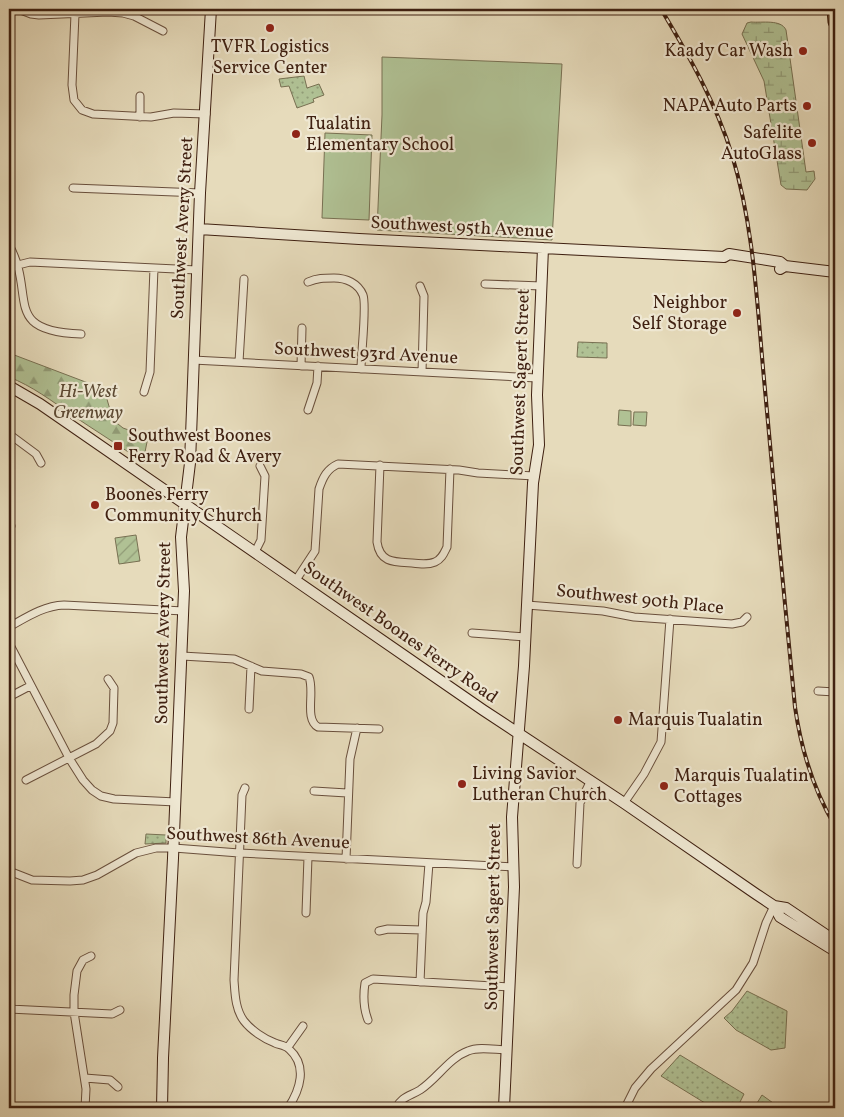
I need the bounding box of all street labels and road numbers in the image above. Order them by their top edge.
street label: Southwest Avery Street [166,136,200,320]
street label: Southwest 95th Avenue [370,211,554,245]
street label: Southwest Sagert Street [505,288,537,476]
street label: Southwest 93rd Avenue [273,337,459,371]
street label: Southwest Avery Street [150,541,178,725]
street label: Southwest Boones Ferry Road [297,556,503,710]
street label: Southwest 90th Place [555,579,725,621]
street label: Southwest 86th Avenue [166,822,350,856]
street label: Southwest Sagert Street [480,823,508,1011]

